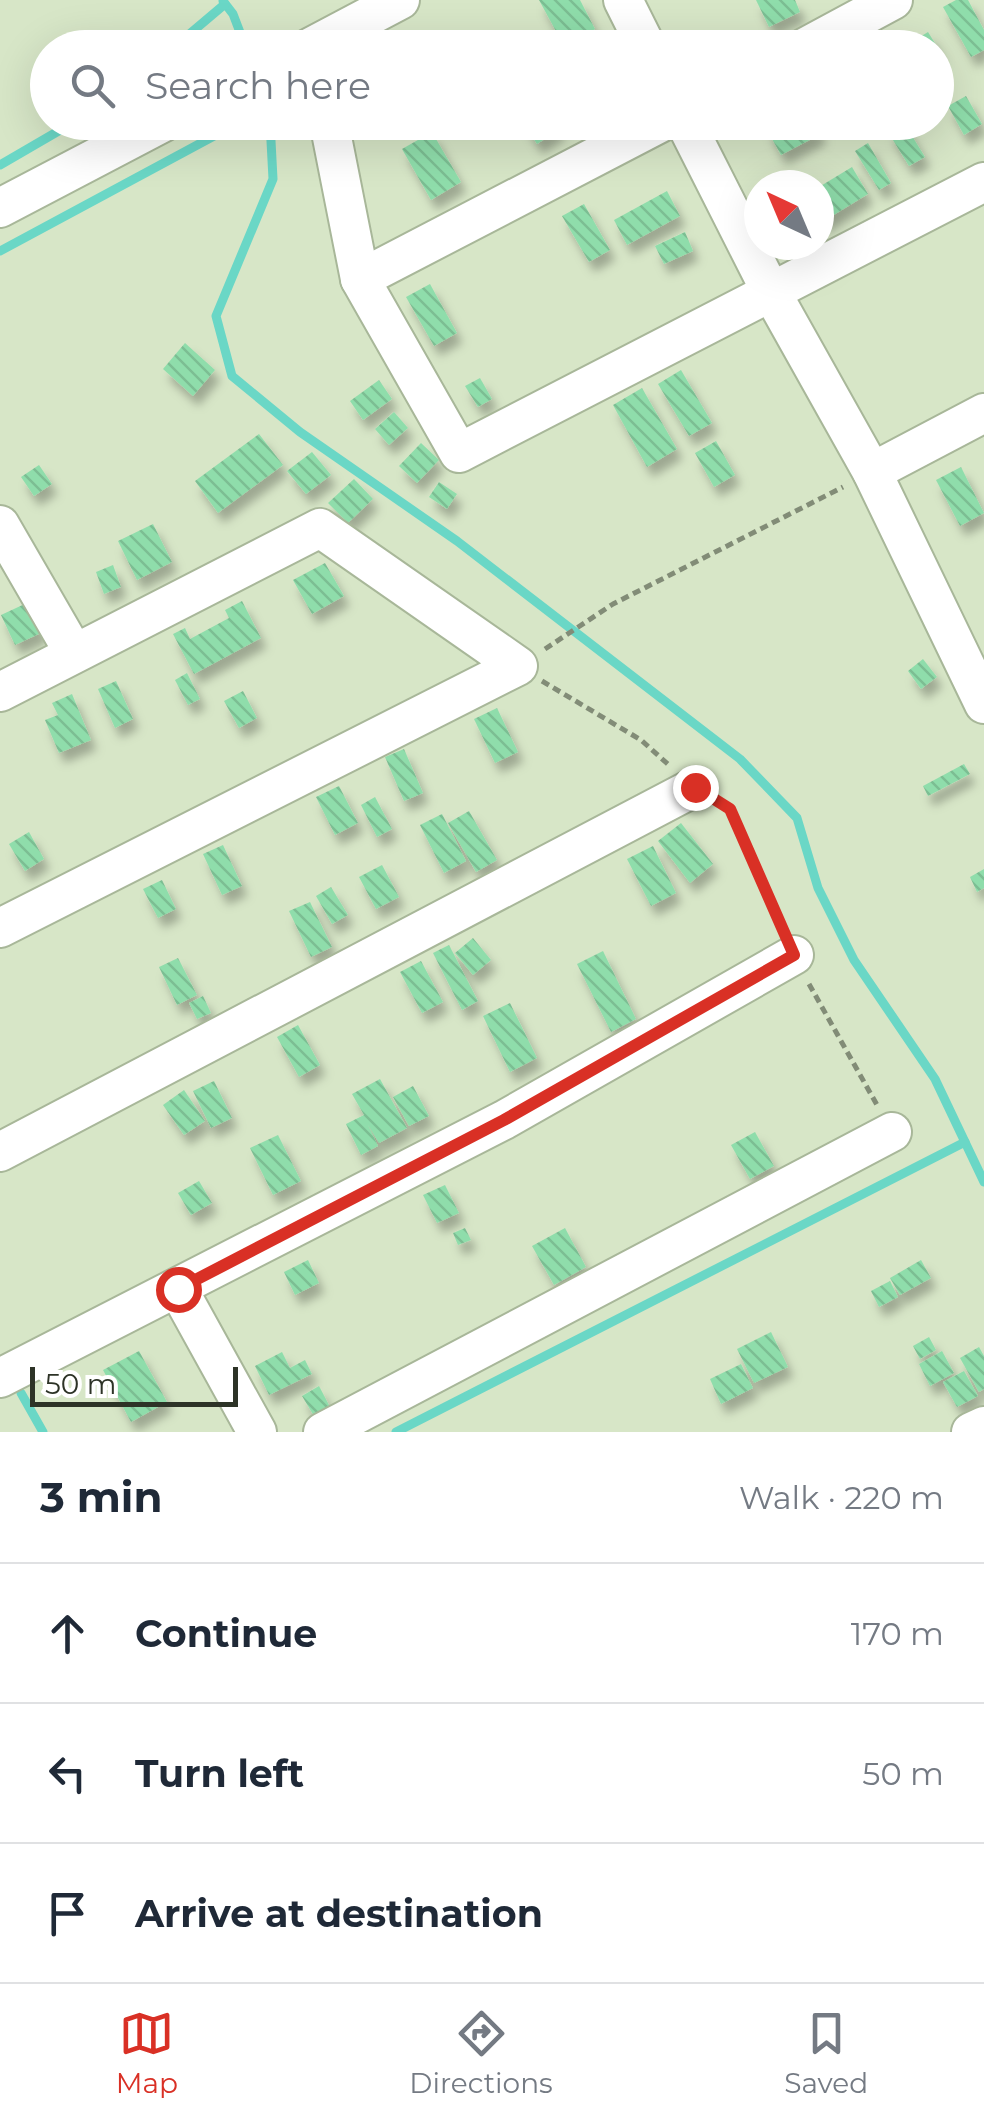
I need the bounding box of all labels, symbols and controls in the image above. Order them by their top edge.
search box [30,30,954,140]
icon: search [65,58,120,113]
text: Search here [145,62,371,109]
north arrow [744,170,834,260]
route end [673,765,719,811]
route start [156,1267,202,1313]
scale bar [30,1362,238,1406]
text: 50 m [45,1367,116,1401]
text: 3 min [40,1471,162,1523]
text: Walk · 220 m [739,1478,944,1517]
icon: ahead [40,1606,95,1661]
text: Continue [135,1610,317,1657]
text: 170 m [851,1614,944,1653]
icon: left [40,1746,95,1801]
text: Turn left [135,1750,304,1797]
text: 50 m [862,1754,944,1793]
icon: arrive [40,1886,95,1941]
text: Arrive at destination [135,1890,543,1937]
tab: Map [116,2006,178,2100]
tab: Directions [409,2006,553,2100]
tab: Saved [784,2006,868,2100]

